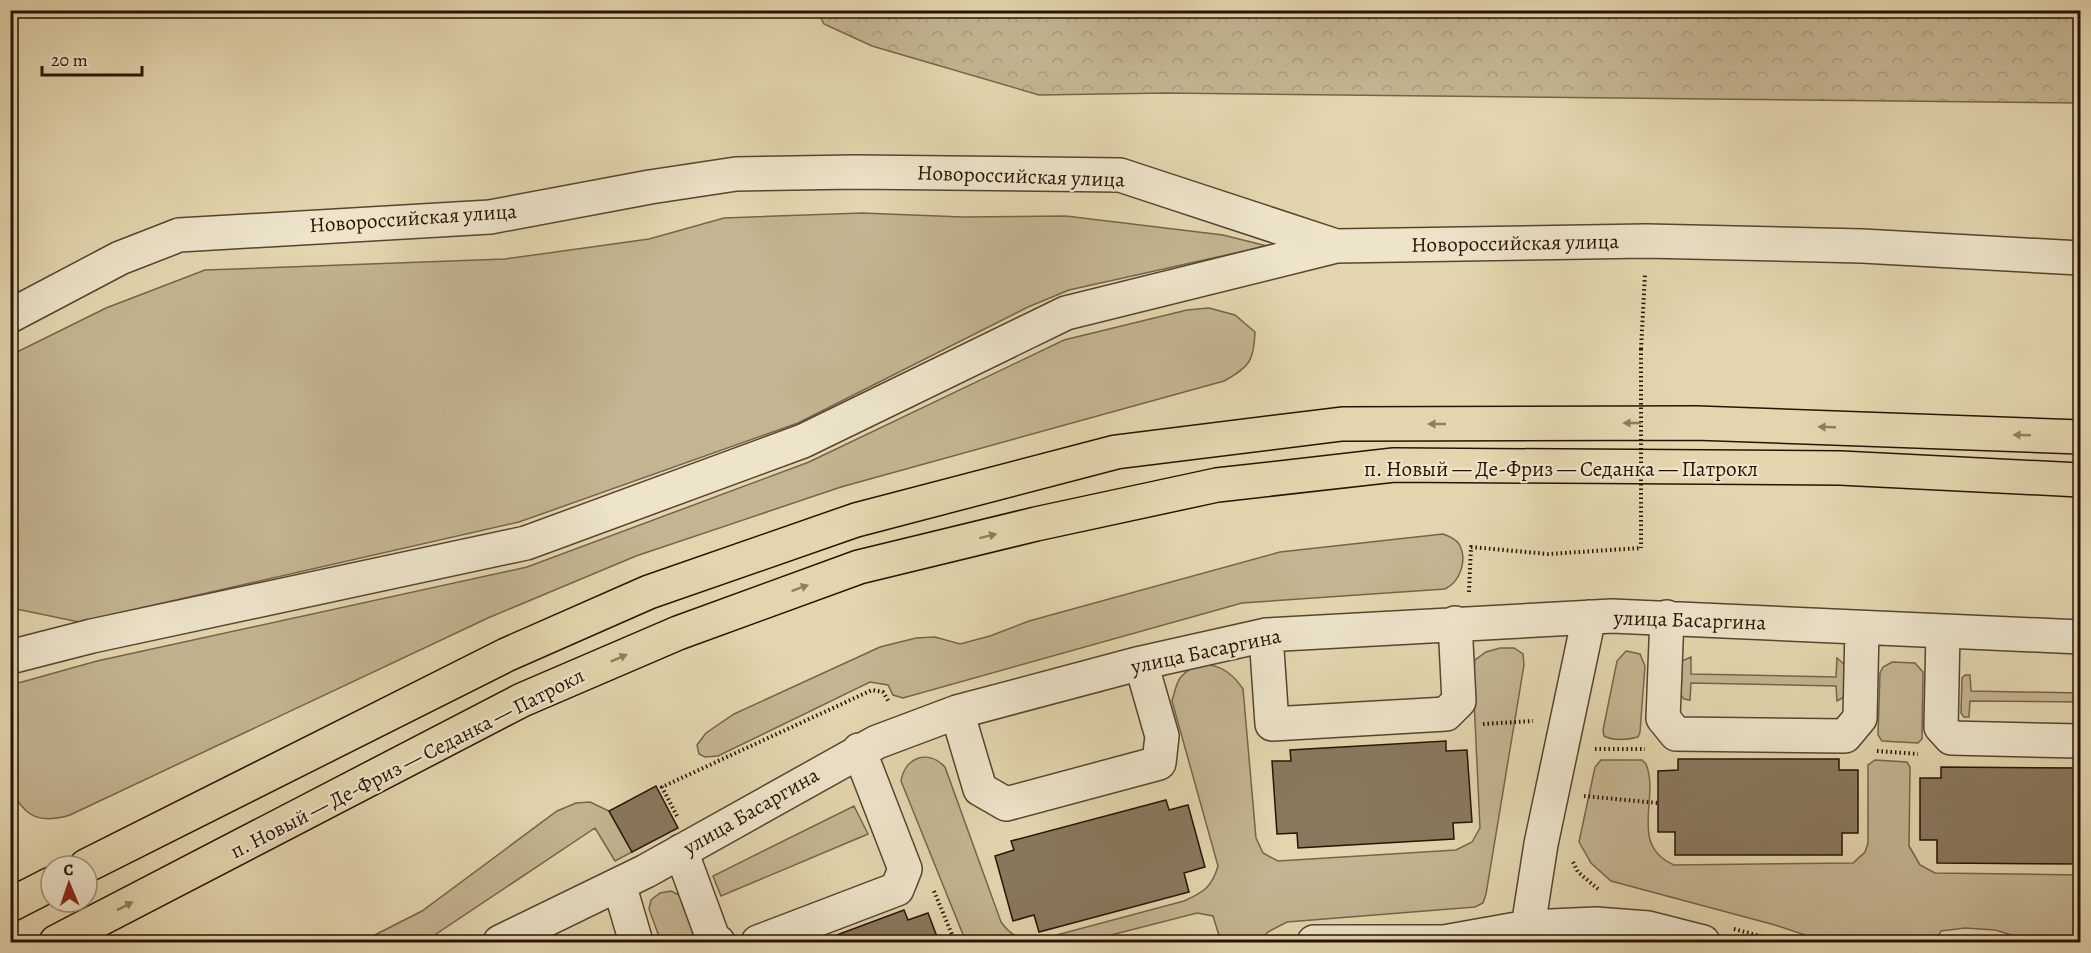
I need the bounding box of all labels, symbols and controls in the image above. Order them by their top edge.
scale bar [42,39,142,77]
text: 20 m [51,48,88,72]
street label: Новороссийская улица [917,158,1126,194]
street label: Новороссийская улица [308,197,518,239]
street label: Новороссийская улица [1411,227,1620,259]
one-way arrow [1623,418,1642,428]
one-way arrow [1428,419,1447,429]
one-way arrow [1818,423,1837,432]
one-way arrow [2013,430,2032,439]
street label: п. Новый — Де-Фриз — Седанка — Патрокл [1364,455,1758,483]
one-way arrow [979,530,997,540]
one-way arrow [792,583,810,593]
street label: улица Басаргина [1612,603,1767,637]
street label: улица Басаргина [1128,621,1284,681]
one-way arrow [610,654,627,663]
street label: п. Новый — Де-Фриз — Седанка — Патрокл [225,661,589,865]
street label: улица Басаргина [677,761,824,862]
north arrow [39,854,99,914]
text: С [63,859,74,881]
one-way arrow [117,901,134,911]

